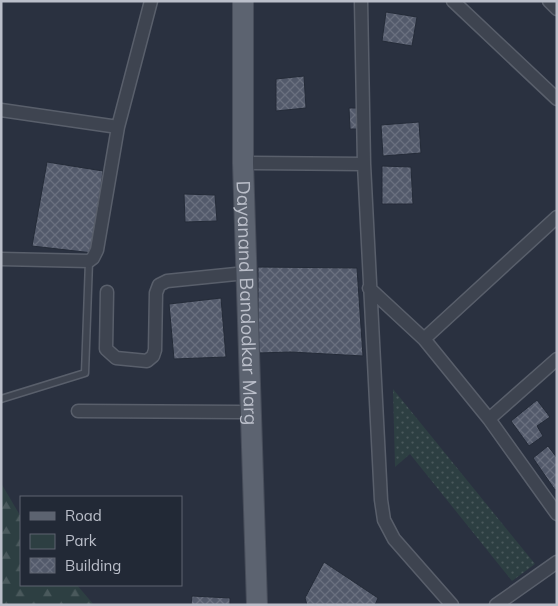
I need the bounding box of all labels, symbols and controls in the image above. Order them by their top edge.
street label: Dayanand Bandodkar Marg [232,180,263,426]
legend [20,496,182,586]
text: Road [65,506,102,525]
text: Park [65,531,97,550]
text: Building [65,556,121,575]

